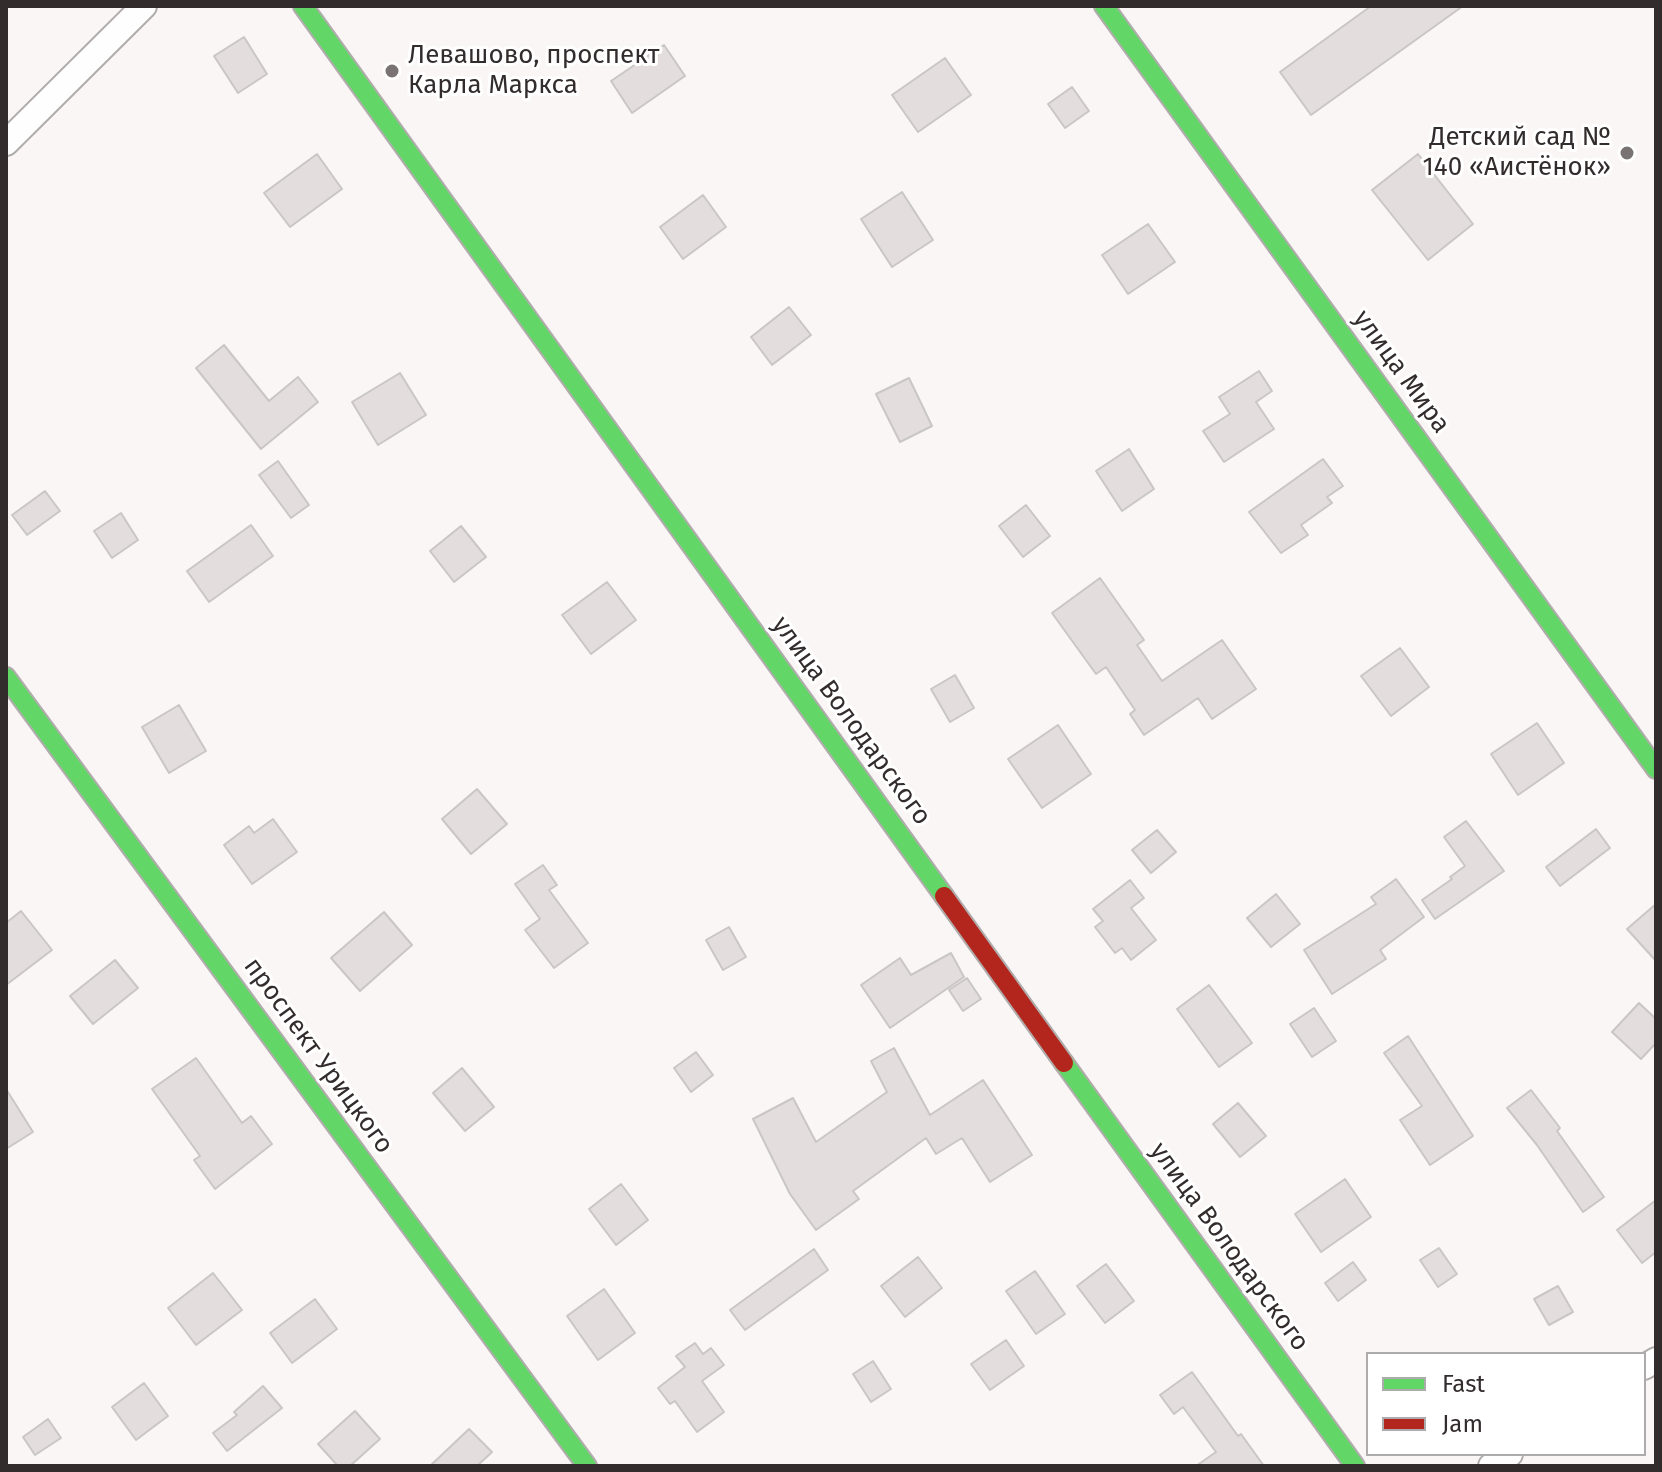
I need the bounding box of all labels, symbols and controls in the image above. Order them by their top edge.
place label: Левашово, проспект Карла Маркса [408,40,659,102]
marker: Левашово, проспект Карла Маркса [383,62,401,80]
place label: Детский сад № 140 «Аистёнок» [1423,122,1611,184]
marker: Детский сад № 140 «Аистёнок» [1618,144,1636,162]
street label: улица Мира [1346,304,1456,440]
street label: улица Володарского [765,610,937,832]
street label: проспект Урицкого [236,952,400,1160]
street label: улица Володарского [1143,1136,1315,1358]
legend [1366,1352,1646,1456]
text: Fast [1442,1370,1485,1398]
text: Jam [1442,1410,1483,1438]

